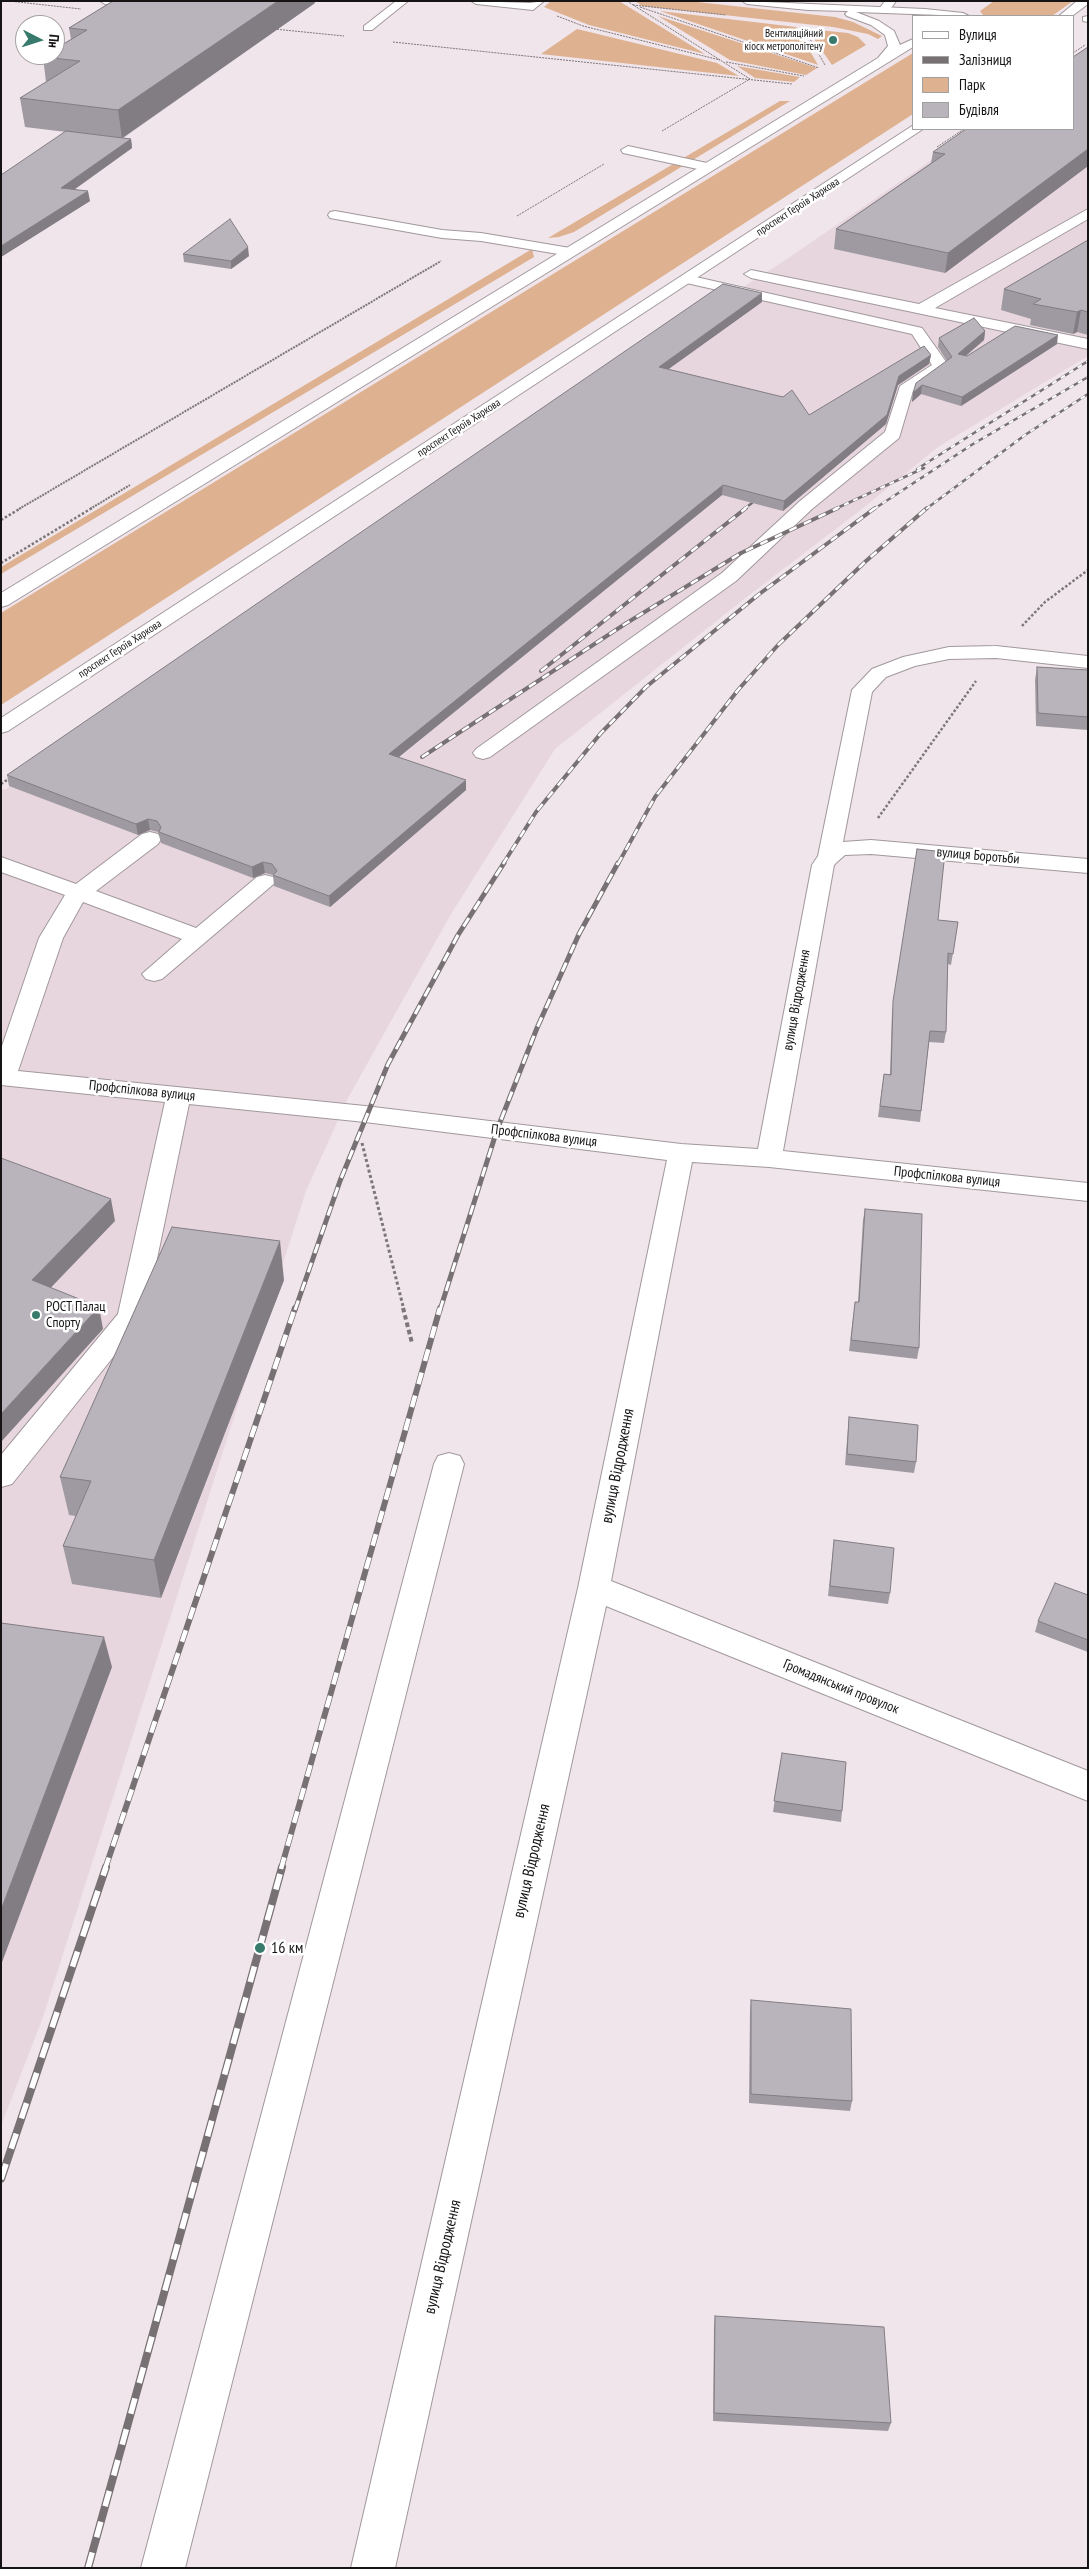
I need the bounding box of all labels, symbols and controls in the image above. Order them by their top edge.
north arrow [15,15,65,65]
legend [912,15,1074,130]
text: Вулиця [959,25,997,44]
place label: Вентиляційний кіоск метрополітену [745,27,823,53]
text: Пн [44,34,64,49]
marker: Вентиляційний кіоск метрополітену [827,34,839,46]
text: Залізниця [959,50,1012,69]
text: Парк [959,75,985,94]
text: Будівля [959,100,999,119]
street label: проспект Героїв Харкова [754,175,842,239]
street label: проспект Героїв Харкова [415,396,503,460]
street label: проспект Героїв Харкова [76,617,164,681]
street label: вулиця Боротьби [936,844,1020,868]
street label: вулиця Відродження [780,948,814,1052]
street label: Профспілкова вулиця [88,1077,196,1105]
street label: Профспілкова вулиця [490,1121,598,1151]
street label: Профспілкова вулиця [893,1163,1001,1191]
place label: РОСТ Палац Спорту [46,1299,106,1331]
marker: РОСТ Палац Спорту [30,1309,42,1321]
street label: вулиця Відродження [597,1407,639,1525]
street label: Громадянський провулок [781,1656,901,1718]
street label: вулиця Відродження [510,1802,554,1920]
place label: 16 км [271,1938,303,1958]
marker: 16 км [253,1941,267,1955]
street label: вулиця Відродження [421,2198,465,2316]

